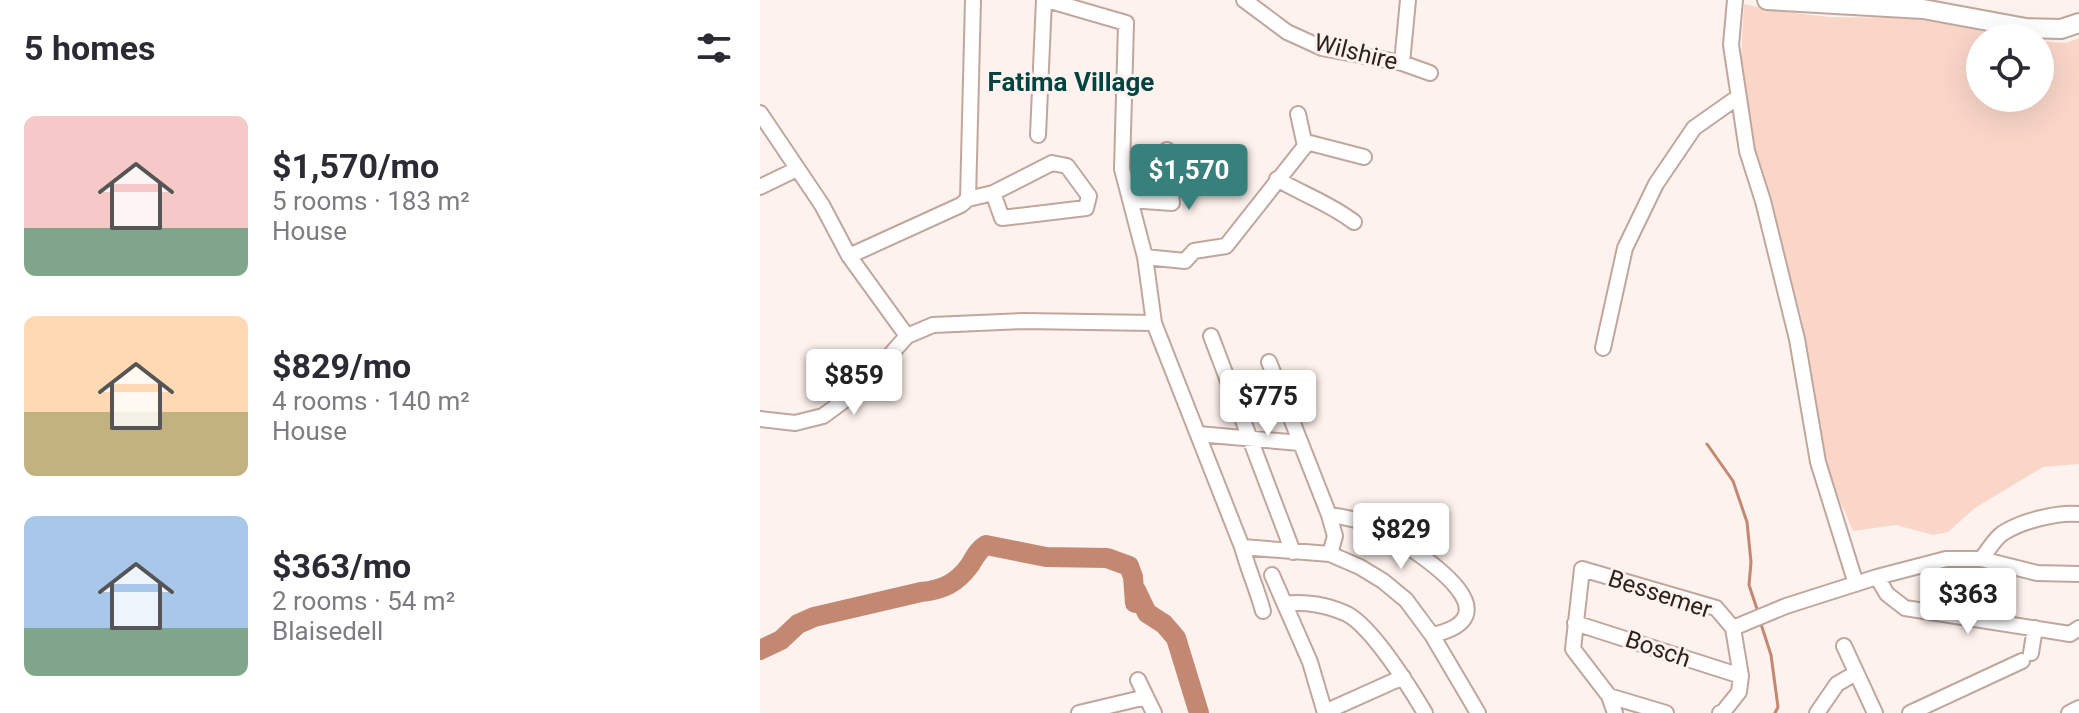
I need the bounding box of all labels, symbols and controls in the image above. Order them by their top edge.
map controls [1966,24,2054,112]
button: locate [1966,24,2054,112]
icon: filters [692,26,736,70]
text: 5 homes [24,28,155,68]
street label: Wilshire [1311,28,1401,76]
district label: Fatima Village [988,67,1154,97]
pin: $1,570 [1124,144,1254,212]
text: $1,570/mo [272,146,439,186]
icon: home [88,148,184,244]
text: $1,570 [1149,155,1229,185]
text: 5 rooms · 183 m² [272,186,470,216]
text: House [272,216,347,246]
text: $829/mo [272,346,411,386]
icon: home [88,348,184,444]
pin: $859 [807,349,901,417]
text: $859 [824,360,884,390]
pin: $775 [1221,370,1315,438]
text: $775 [1238,381,1298,411]
text: 4 rooms · 140 m² [272,386,470,416]
text: House [272,416,347,446]
pin: $829 [1354,503,1448,571]
text: $829 [1371,514,1431,544]
text: $363/mo [272,546,411,586]
icon: home [88,548,184,644]
street label: Bessemer [1605,564,1715,624]
pin: $363 [1921,568,2015,636]
text: $363 [1938,579,1998,609]
text: 2 rooms · 54 m² [272,586,455,616]
text: Blaisedell [272,616,383,646]
street label: Bosch [1622,625,1694,673]

